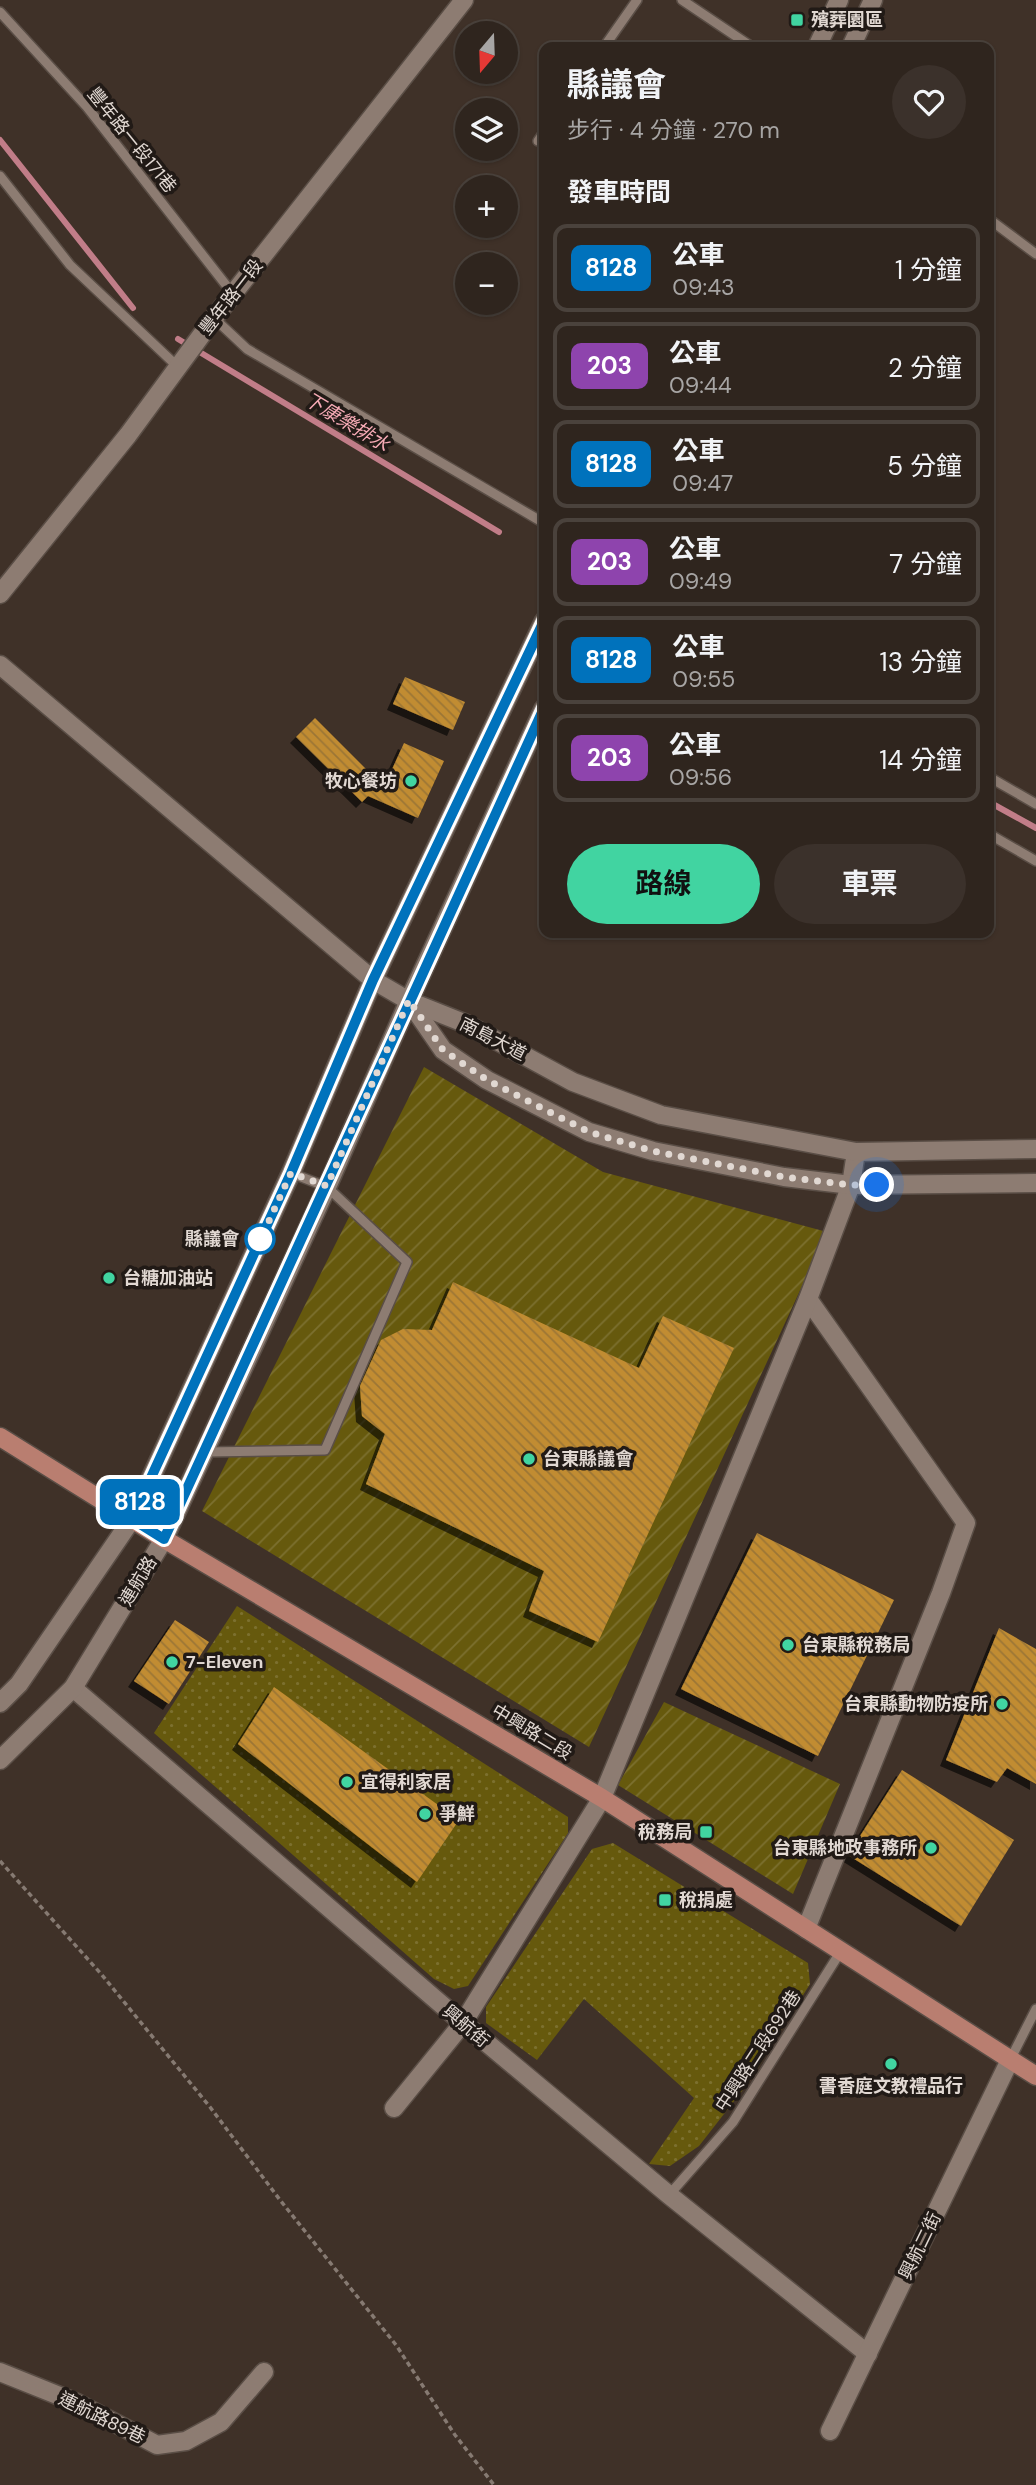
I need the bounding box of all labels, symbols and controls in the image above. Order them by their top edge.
place label: 殯葬園區 [811,8,883,32]
marker: 殯葬園區 [789,12,805,28]
north arrow [455,21,518,84]
map controls [455,21,518,315]
text: 縣議會 [567,63,666,106]
button: heart [892,65,966,139]
street label: 豐年路一段171巷 [82,82,182,198]
button: layers [455,98,518,161]
text: 步行 · 4 分鐘 · 270 m [567,115,780,145]
button: + [455,175,518,238]
text: 發車時間 [567,175,671,209]
text: 公車 [672,238,724,272]
button: − [455,252,518,315]
text: 8128 [585,252,637,283]
text: 1 分鐘 [895,253,962,287]
street label: 豐年路一段 [194,254,268,340]
text: 09:43 [672,272,735,302]
text: 公車 [669,336,721,370]
text: 203 [587,350,632,381]
text: 2 分鐘 [888,351,962,385]
text: 09:44 [669,370,732,400]
water label: 下康樂排水 [300,387,395,458]
text: 公車 [672,434,724,468]
text: 8128 [585,448,637,479]
text: 5 分鐘 [887,449,962,483]
text: 09:47 [672,468,733,498]
text: 公車 [669,532,721,566]
text: 203 [587,546,632,577]
text: 7 分鐘 [889,547,962,581]
text: 09:49 [669,566,732,596]
text: 公車 [672,630,724,664]
text: 8128 [585,644,637,675]
text: 13 分鐘 [880,645,962,679]
text: 09:55 [672,664,735,694]
text: 公車 [669,728,721,762]
text: 203 [587,742,632,773]
text: 14 分鐘 [879,743,962,777]
text: 09:56 [669,762,732,792]
place label: 牧心餐坊 [325,769,397,793]
marker: 牧心餐坊 [403,773,419,789]
button: 路線 [567,844,760,924]
button: 車票 [774,844,966,924]
street label: 南島大道 [455,1012,531,1066]
your location [859,1167,894,1202]
marker: 縣議會 [245,1224,275,1254]
place label: 縣議會 [185,1227,240,1251]
place label: 台糖加油站 [123,1266,213,1290]
marker: 台糖加油站 [101,1270,117,1286]
place label: 台東縣議會 [543,1447,634,1471]
marker: 台東縣議會 [521,1451,537,1467]
line badge: 8128 [91,1479,189,1525]
text: 8128 [114,1486,166,1517]
street label: 連航路 [114,1552,162,1610]
place label: 台東縣稅務局 [802,1633,910,1657]
marker: 台東縣稅務局 [780,1637,796,1653]
place label: 7-Eleven [186,1650,263,1674]
marker: 7-Eleven [164,1654,180,1670]
place label: 台東縣動物防疫所 [844,1692,988,1716]
marker: 台東縣動物防疫所 [994,1696,1010,1712]
street label: 中興路二段 [487,1699,577,1765]
place label: 宜得利家居 [361,1770,451,1794]
marker: 宜得利家居 [339,1774,355,1790]
place label: 爭鮮 [439,1802,475,1826]
marker: 爭鮮 [417,1806,433,1822]
place label: 稅務局 [638,1820,692,1844]
marker: 稅務局 [698,1824,714,1840]
place label: 台東縣地政事務所 [773,1836,917,1860]
marker: 台東縣地政事務所 [923,1840,939,1856]
place label: 稅捐處 [679,1888,733,1912]
marker: 稅捐處 [657,1892,673,1908]
street label: 中興路二段692巷 [710,1986,806,2116]
street label: 興航街 [438,1999,494,2053]
marker: 書香庭文教禮品行 [883,2056,899,2072]
place label: 書香庭文教禮品行 [819,2074,963,2098]
street label: 興航二街 [893,2208,947,2284]
street label: 連航路89巷 [55,2387,149,2449]

